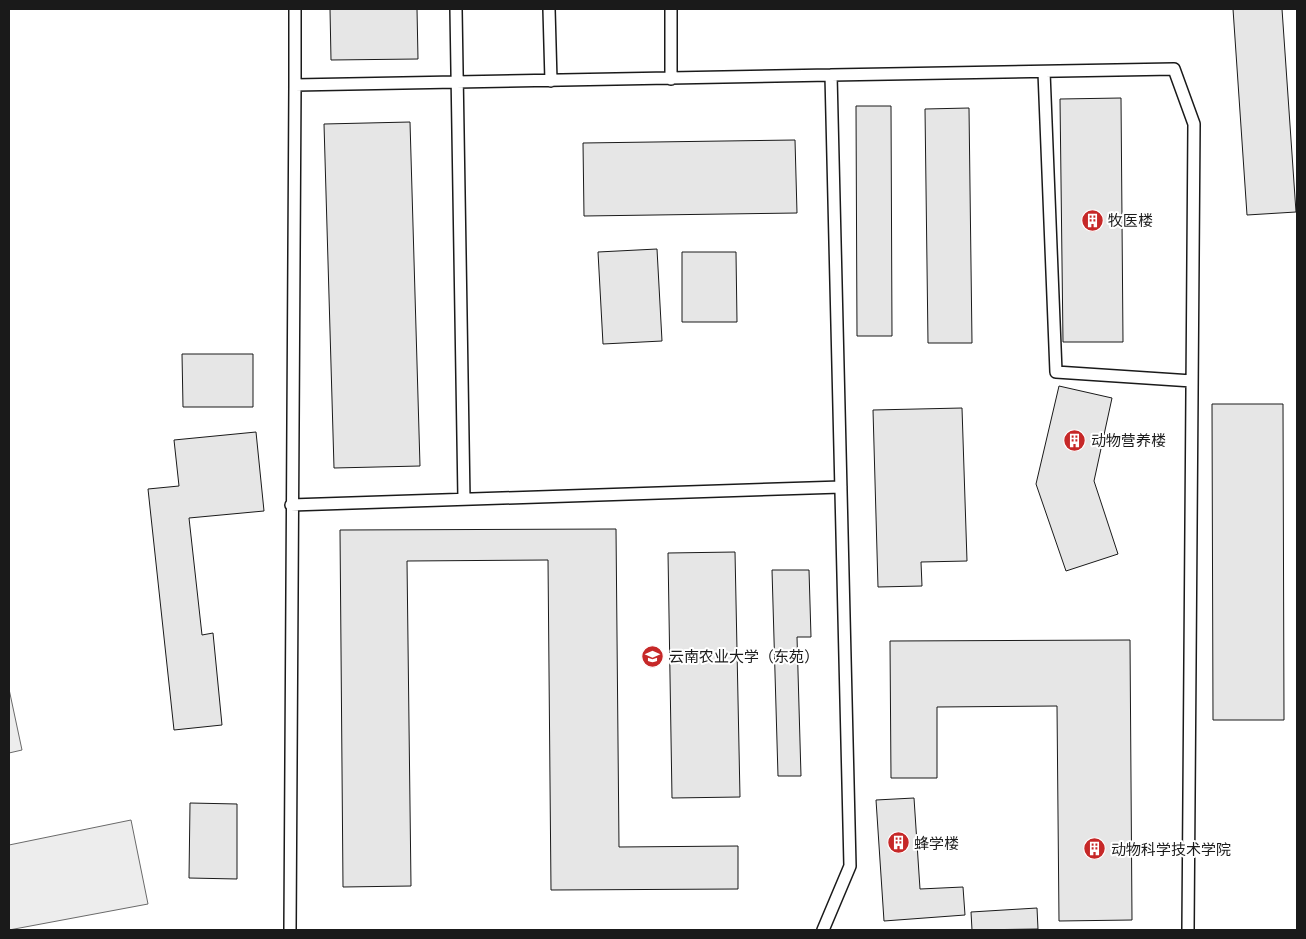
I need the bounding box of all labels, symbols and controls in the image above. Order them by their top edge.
building icon: 牧医楼 [1080,208,1104,232]
place label: 牧医楼 [1108,210,1153,231]
building icon: 动物营养楼 [1063,428,1087,452]
place label: 动物营养楼 [1091,430,1166,451]
school or university icon: 云南农业大学（东苑） [641,644,665,668]
place label: 云南农业大学（东苑） [669,646,819,667]
building icon: 蜂学楼 [886,831,910,855]
place label: 蜂学楼 [914,833,959,854]
building icon: 动物科学技术学院 [1083,837,1107,861]
place label: 动物科学技术学院 [1111,839,1231,860]

